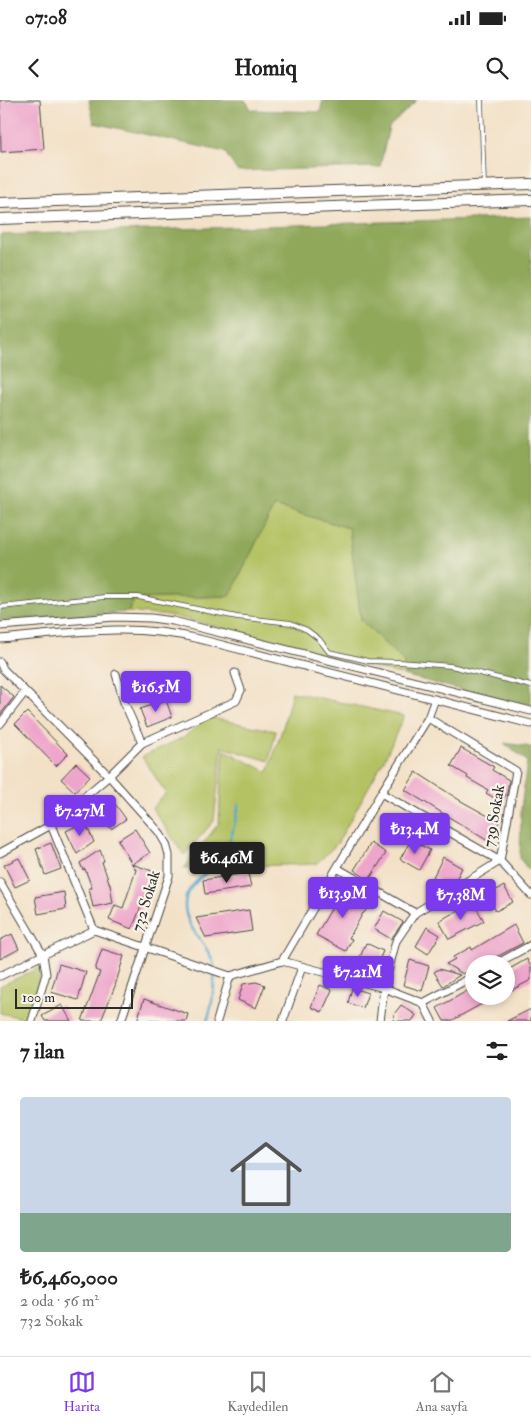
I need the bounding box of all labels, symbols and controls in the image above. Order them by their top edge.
text: 07:08 [25,6,67,30]
icon: back [20,54,48,82]
text: Homiq [234,54,297,82]
icon: search [483,54,511,82]
pin: ₺16.5M [115,670,197,713]
text: ₺16.5M [132,677,180,697]
street label: 739 Sokak [479,783,509,849]
pin: ₺7.27M [39,794,121,837]
text: ₺7.27M [55,801,105,821]
pin: ₺13.4M [374,812,456,855]
text: ₺13.4M [391,819,439,839]
pin: ₺6.46M [186,842,268,884]
text: ₺6.46M [201,848,253,868]
street label: 732 Sokak [127,868,165,934]
pin: ₺13.9M [302,876,384,919]
pin: ₺7.38M [420,878,502,921]
text: ₺13.9M [319,883,367,903]
text: ₺7.38M [437,885,485,905]
map controls [465,955,515,1005]
button: layers [465,955,515,1005]
pin: ₺7.21M [317,956,399,998]
text: ₺7.21M [334,962,382,982]
scale bar [15,986,132,1009]
text: 100 m [22,989,55,1006]
icon: filters [483,1037,511,1065]
text: 7 ilan [20,1038,65,1065]
icon: home [221,1129,311,1219]
text: ₺6,460,000 [20,1264,118,1291]
text: 2 oda · 56 m² [20,1291,99,1311]
text: 732 Sokak [20,1311,83,1331]
tab: Harita [64,1368,100,1415]
tab: Kaydedilen [227,1368,289,1415]
tab: Ana sayfa [416,1368,467,1415]

